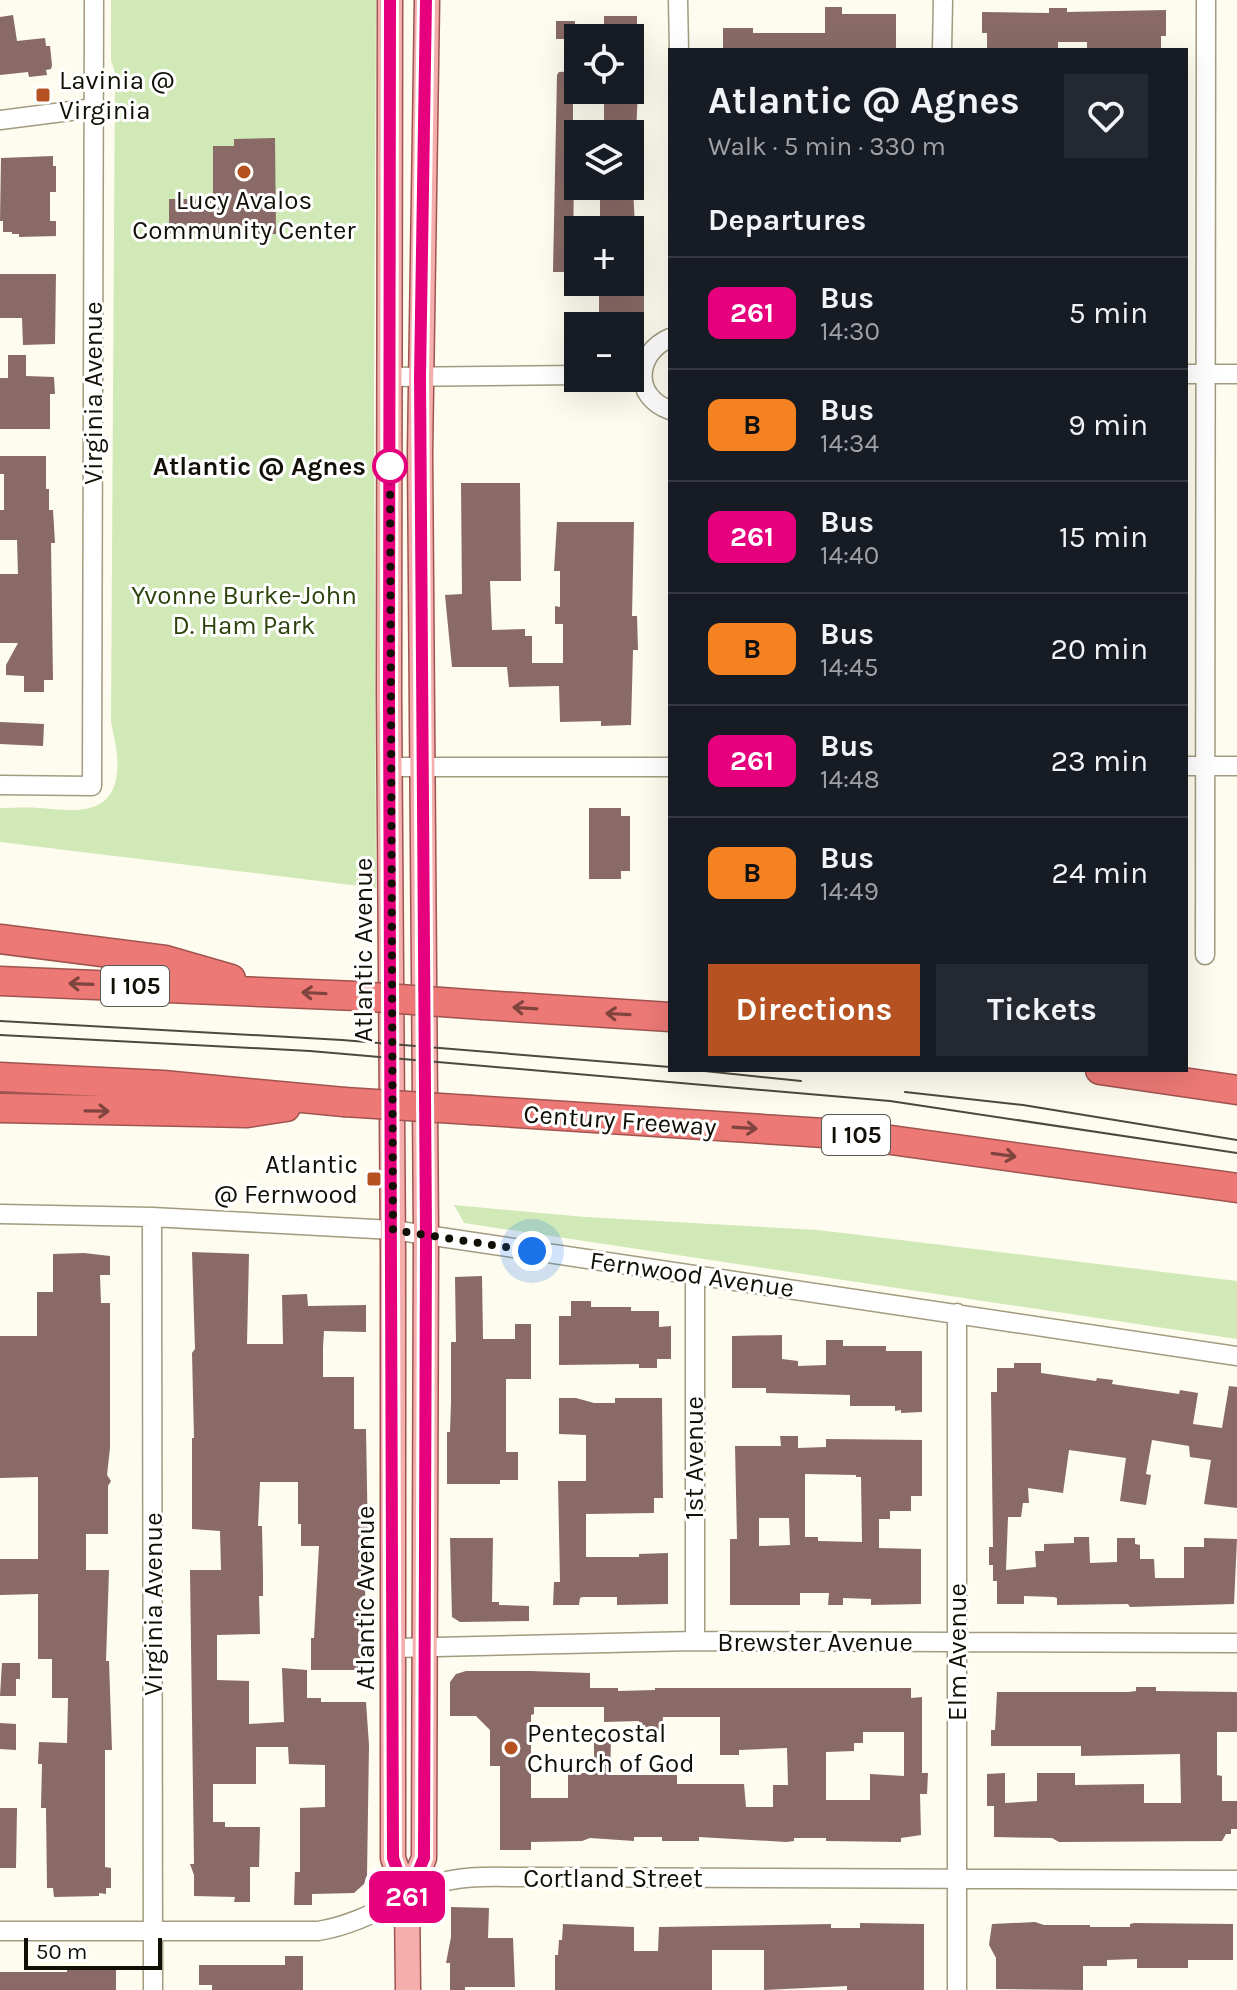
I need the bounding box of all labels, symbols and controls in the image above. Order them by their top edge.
map controls [564,24,644,392]
button: locate [564,24,644,104]
place label: Lavinia @ Virginia [59,65,175,126]
button: heart [1064,74,1148,158]
text: Atlantic @ Agnes [708,78,1020,123]
marker: Lavinia @ Virginia [34,86,52,104]
button: layers [564,120,644,200]
text: Walk · 5 min · 330 m [708,131,946,162]
marker: Lucy Avalos Community Center [235,163,253,181]
place label: Lucy Avalos Community Center [132,185,356,246]
text: Departures [708,202,866,238]
button: + [564,216,644,296]
text: Bus [820,280,874,316]
text: 5 min [1069,295,1148,331]
text: 261 [730,296,774,329]
street label: Virginia Avenue [78,301,109,485]
button: − [564,312,644,392]
text: 14:30 [820,316,880,347]
text: Bus [820,392,874,428]
text: 9 min [1068,407,1148,443]
text: B [743,408,761,441]
text: 14:34 [820,428,879,459]
marker: Atlantic @ Agnes [373,449,407,483]
place label: Atlantic @ Agnes [153,451,366,482]
text: Bus [820,504,874,540]
text: 15 min [1059,519,1148,555]
text: 261 [730,520,774,553]
text: 14:40 [820,540,879,571]
park label: Yvonne Burke-John D. Ham Park [131,580,357,641]
text: Bus [820,616,874,652]
text: 20 min [1051,631,1148,667]
text: B [743,632,761,665]
text: 14:45 [820,652,878,683]
text: Bus [820,728,874,764]
text: 23 min [1051,743,1148,779]
text: 261 [730,744,774,777]
text: 14:48 [820,764,880,795]
text: Bus [820,840,874,876]
text: 24 min [1052,855,1148,891]
text: B [743,856,761,889]
street label: Atlantic Avenue [348,858,379,1042]
text: 14:49 [820,876,879,907]
button: Directions [708,964,920,1056]
button: Tickets [936,964,1148,1056]
road number: I 105 [101,966,169,1006]
one-way arrow [68,976,95,991]
one-way arrow [301,985,328,1000]
one-way arrow [512,1000,539,1015]
one-way arrow [605,1006,632,1021]
street label: Century Freeway [523,1098,717,1143]
one-way arrow [83,1103,110,1118]
road number: I 105 [822,1115,890,1155]
one-way arrow [731,1121,758,1136]
one-way arrow [991,1148,1016,1163]
place label: Atlantic @ Fernwood [213,1149,358,1210]
marker: Atlantic @ Fernwood [365,1170,383,1188]
your location [512,1231,552,1271]
street label: Fernwood Avenue [588,1245,796,1304]
street label: 1st Avenue [679,1396,710,1520]
street label: Atlantic Avenue [350,1506,381,1690]
street label: Virginia Avenue [138,1512,169,1696]
street label: Elm Avenue [942,1583,973,1721]
street label: Brewster Avenue [717,1627,913,1658]
place label: Pentecostal Church of God [527,1718,695,1779]
marker: Pentecostal Church of God [502,1739,520,1757]
street label: Cortland Street [523,1863,703,1894]
line badge: 261 [361,1871,453,1923]
text: 261 [385,1880,429,1913]
scale bar [24,1934,162,1970]
text: 50 m [36,1939,87,1965]

